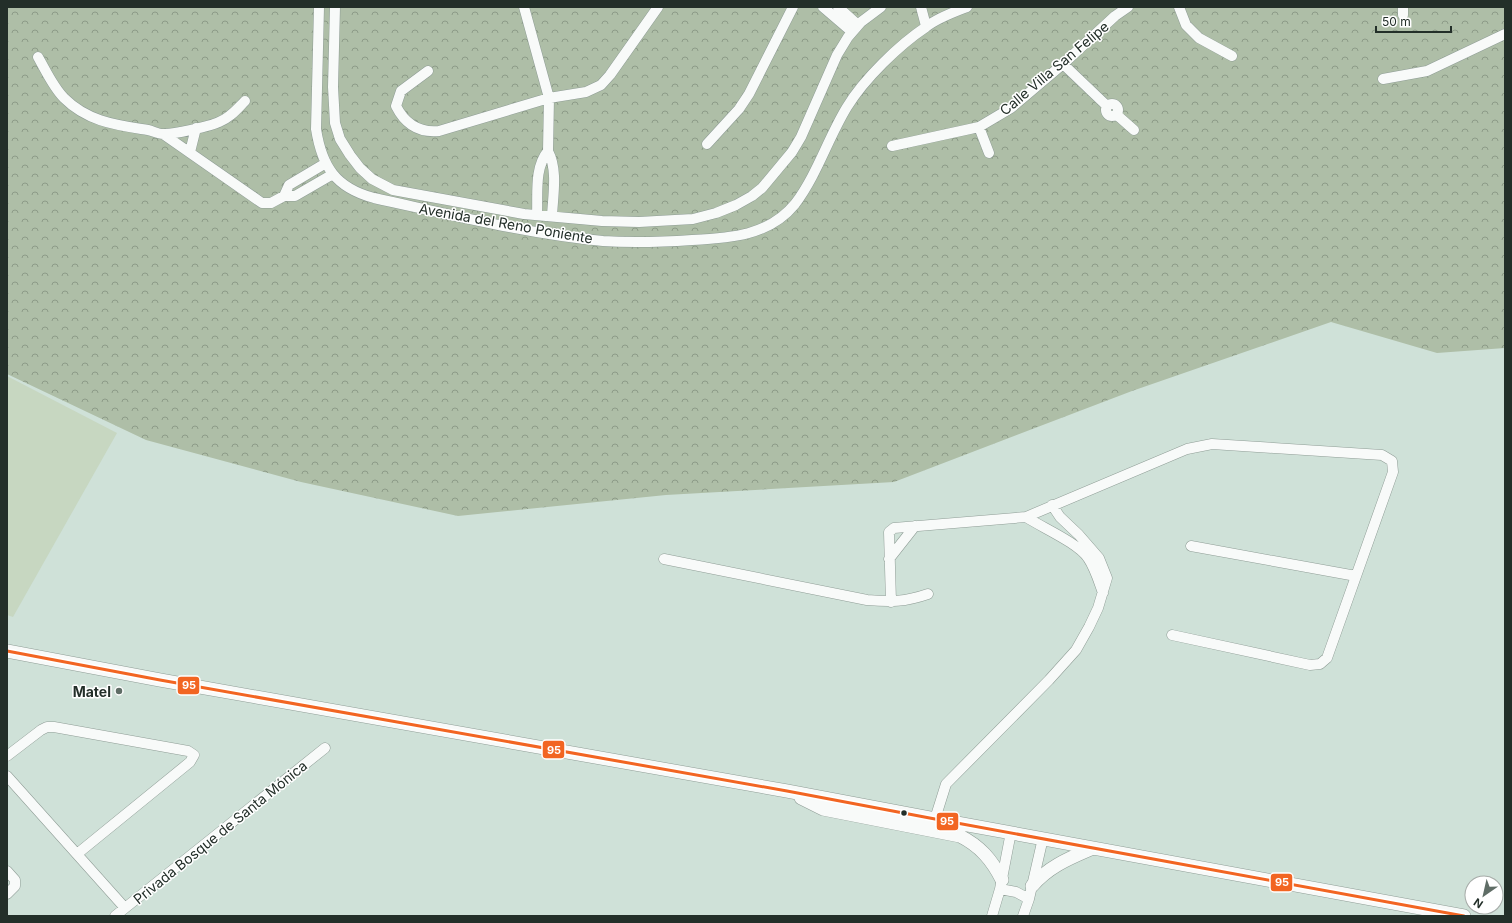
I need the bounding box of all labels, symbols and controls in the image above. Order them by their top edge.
scale bar [1376,8,1451,34]
text: 50 m [1382,14,1411,29]
street label: Calle Villa San Felipe [996,17,1112,119]
street label: Avenida del Reno Poniente [418,199,594,247]
line badge: 95 [177,676,200,695]
text: 95 [182,678,196,692]
place label: Matel [73,683,111,700]
marker: Matel [114,686,124,696]
line badge: 95 [542,740,565,759]
text: 95 [547,743,561,757]
street label: Privada Bosque de Santa Mónica [130,757,310,907]
unlabelled marker [899,808,909,818]
line badge: 95 [936,812,959,831]
text: 95 [940,814,954,828]
line badge: 95 [1270,873,1293,892]
text: 95 [1275,875,1289,889]
north arrow [1464,875,1504,915]
text: N [1471,895,1486,911]

